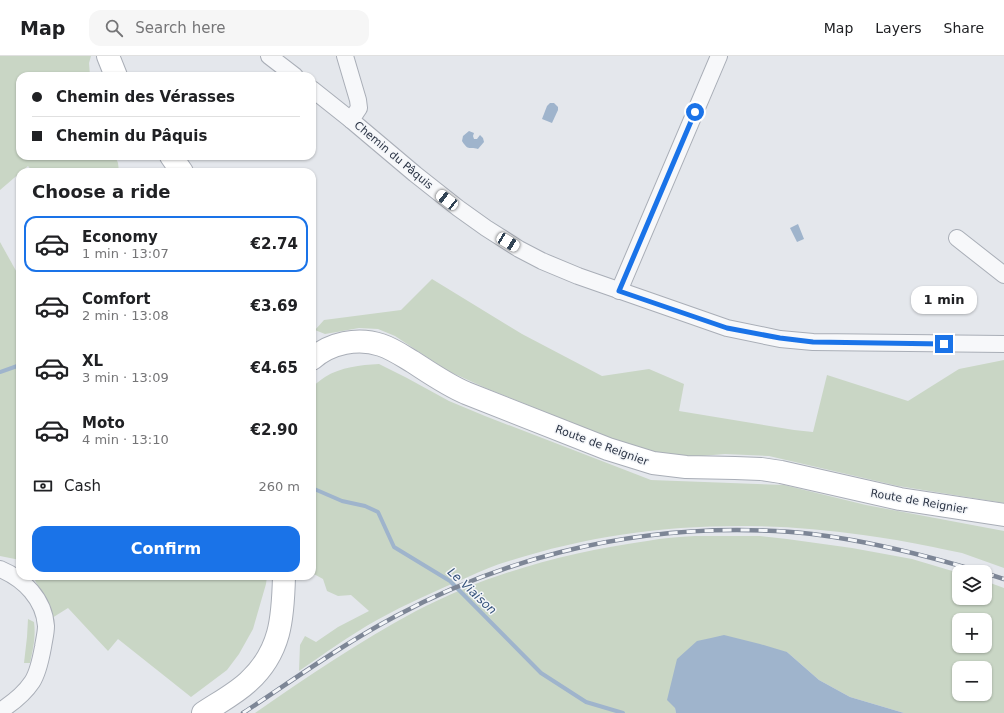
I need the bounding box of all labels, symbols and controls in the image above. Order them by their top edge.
search box [89,10,369,46]
text: Map [20,17,65,39]
icon: search [103,17,125,39]
text: Search here [135,19,225,37]
text: Map [824,20,853,36]
text: Layers [875,20,922,36]
text: Share [944,20,984,36]
text: Chemin des Vérasses [56,88,235,106]
route start [686,103,704,121]
street label: Chemin du Pâquis [352,119,436,192]
text: Chemin du Pâquis [56,127,207,145]
text: Choose a ride [32,181,171,202]
car [434,188,460,212]
icon: car [34,226,70,262]
text: Economy [82,228,158,246]
car [495,231,521,253]
text: €2.74 [251,235,298,253]
text: 1 min · 13:07 [82,246,169,261]
callout: 1 min [911,286,977,314]
icon: car [34,288,70,324]
text: Comfort [82,290,150,308]
text: 1 min [924,292,964,307]
text: €3.69 [251,297,298,315]
text: 2 min · 13:08 [82,308,169,323]
route end [935,335,953,353]
icon: car [34,350,70,386]
text: XL [82,352,103,370]
text: €4.65 [251,359,298,377]
text: 3 min · 13:09 [82,370,169,385]
icon: car [34,412,70,448]
text: Moto [82,414,125,432]
text: €2.90 [251,421,298,439]
street label: Route de Reignier [554,423,651,468]
text: 4 min · 13:10 [82,432,169,447]
icon: cash [32,475,54,497]
text: Cash [64,477,101,495]
text: 260 m [258,479,300,494]
street label: Route de Reignier [870,487,969,516]
button: Confirm [32,526,300,572]
water label: Le Viaison [445,565,499,617]
map controls [952,565,992,701]
button: layers [952,565,992,605]
button: + [952,613,992,653]
button: − [952,661,992,701]

